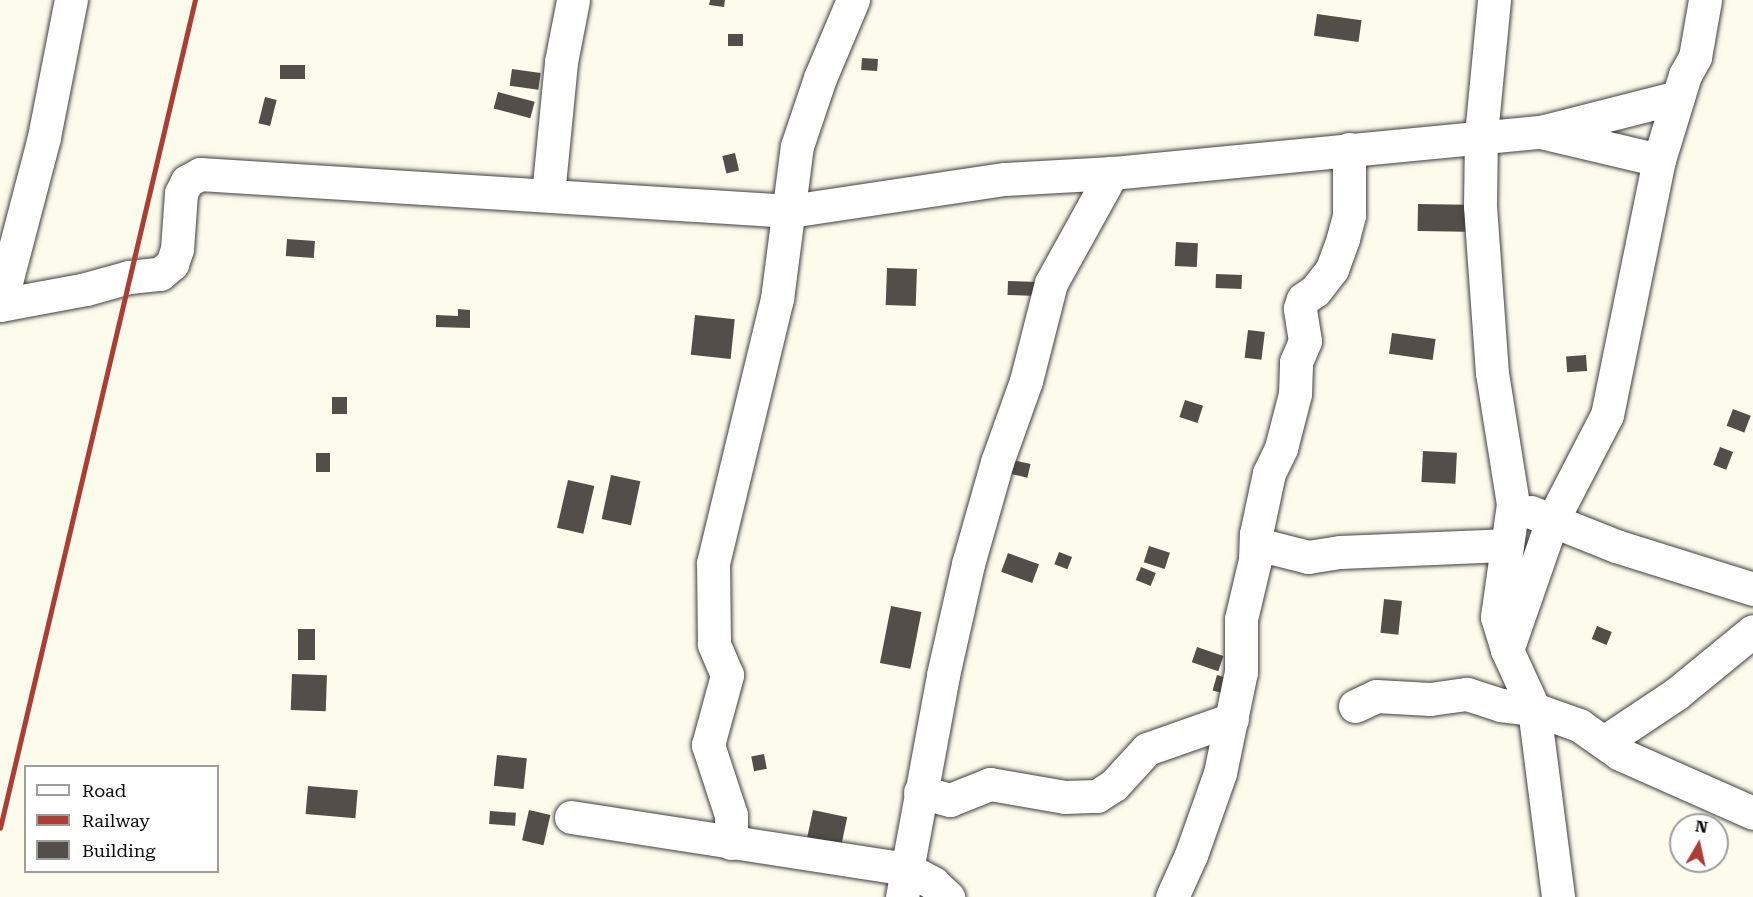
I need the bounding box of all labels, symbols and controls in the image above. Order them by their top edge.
legend [24,765,219,873]
text: Road [82,780,126,801]
text: Railway [82,810,150,831]
north arrow [1669,813,1729,873]
text: N [1694,816,1709,837]
text: Building [82,840,156,861]

